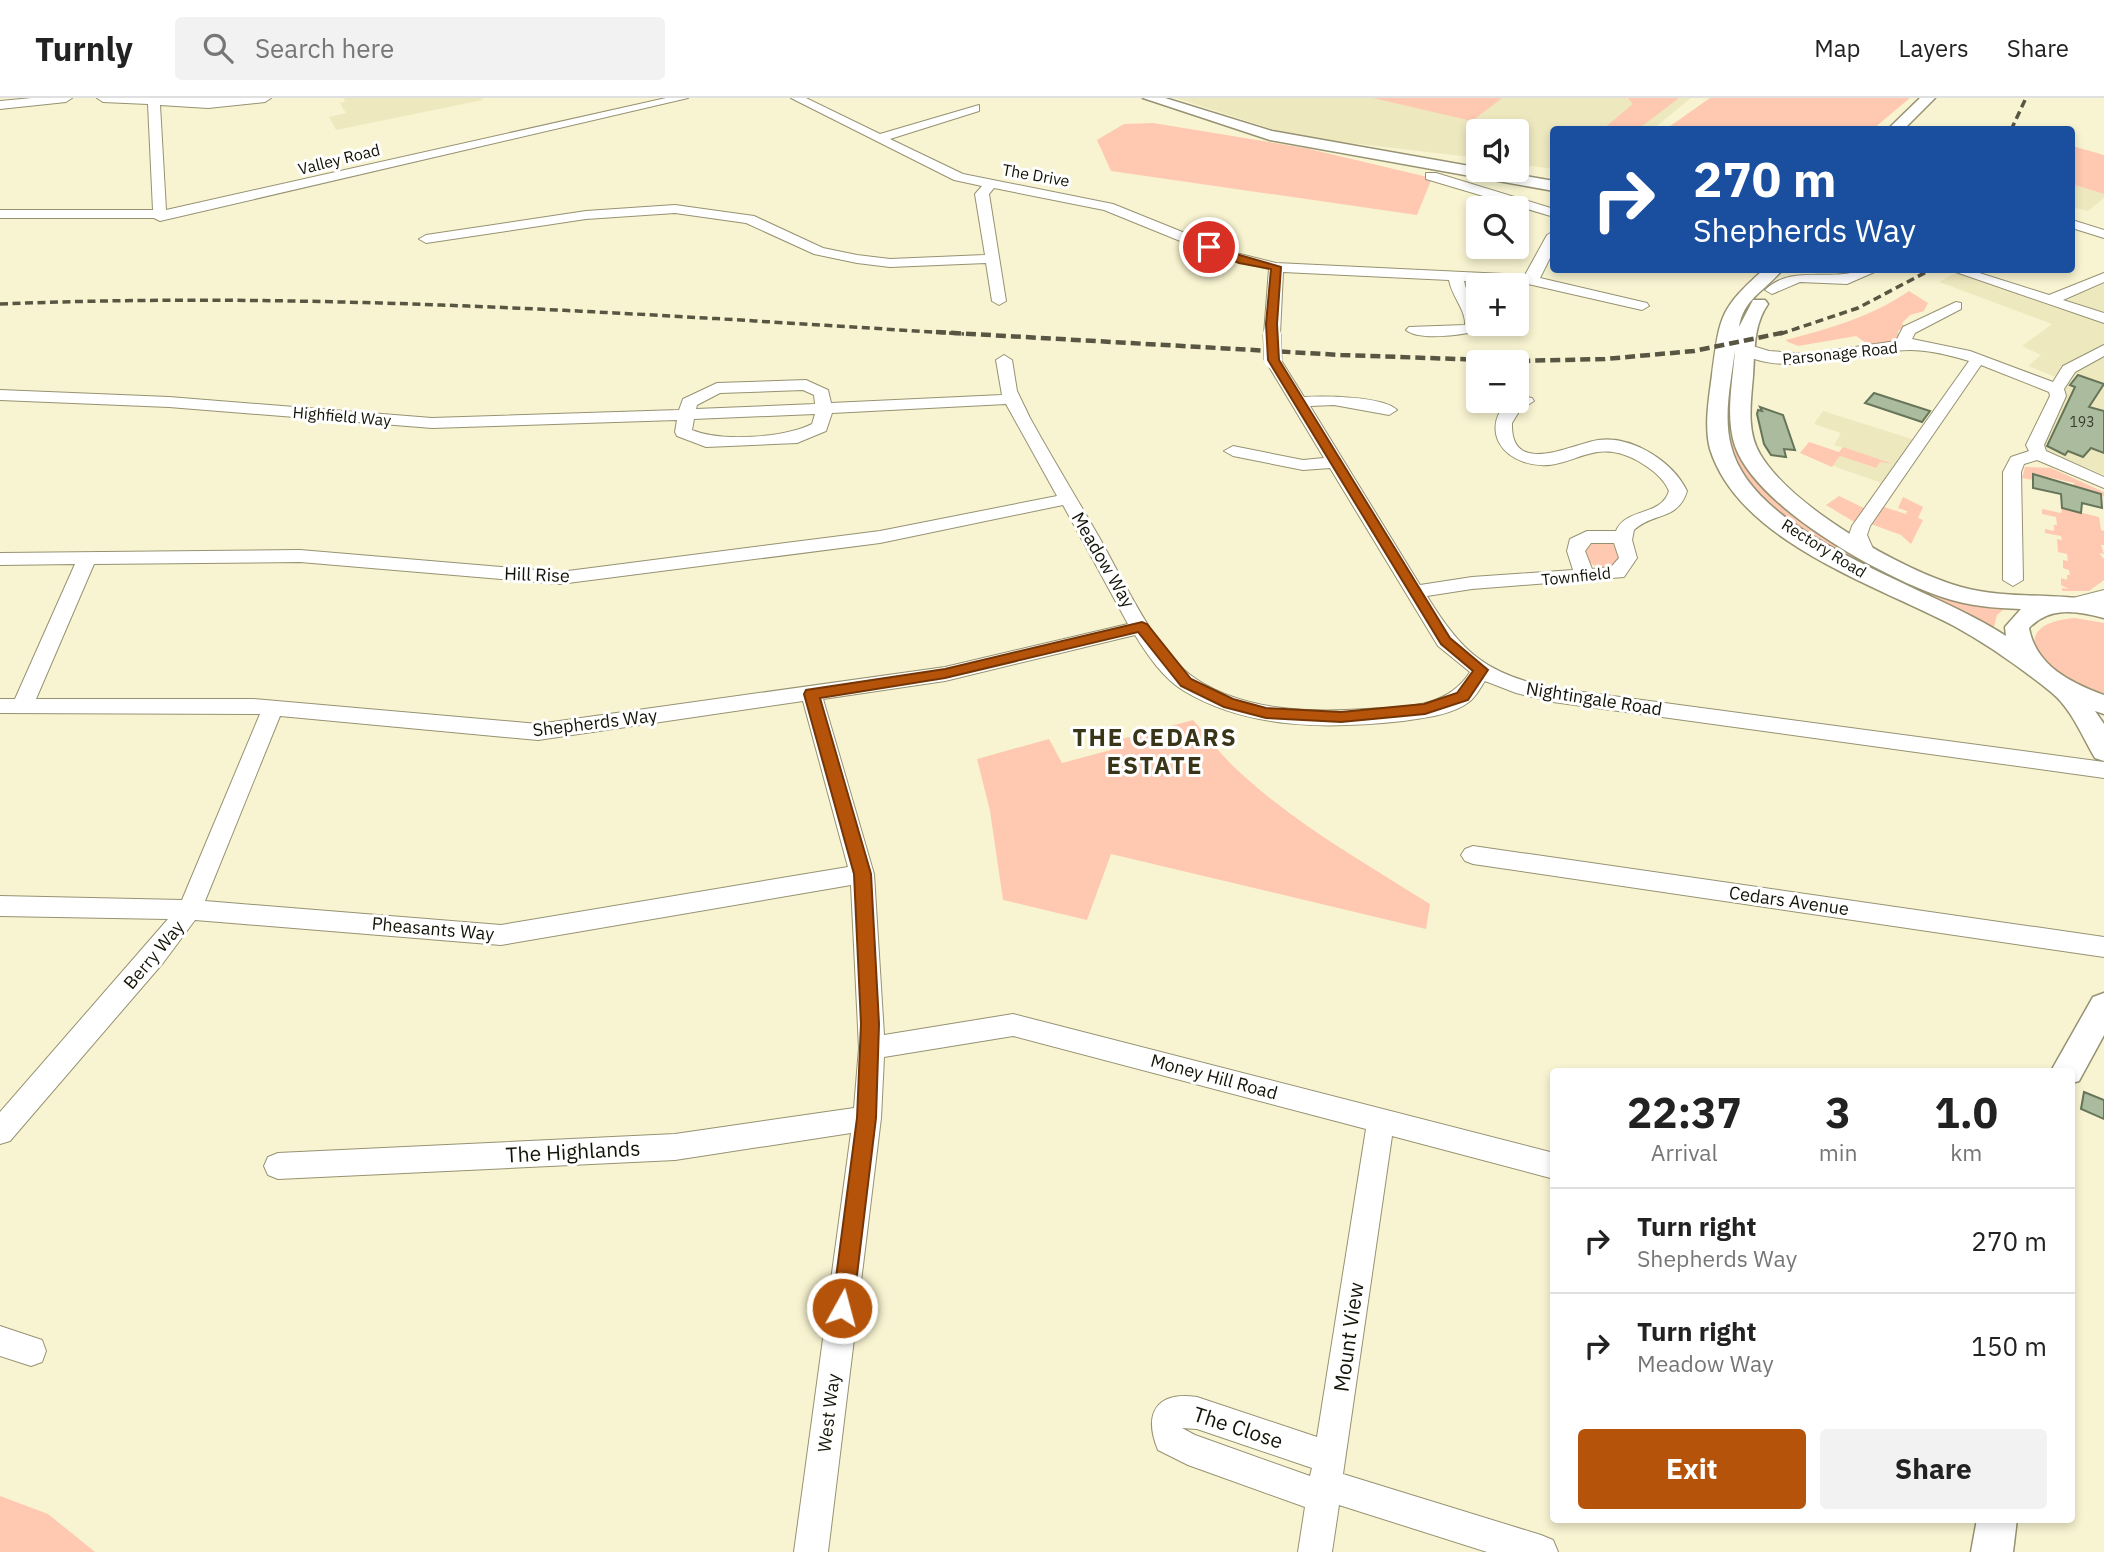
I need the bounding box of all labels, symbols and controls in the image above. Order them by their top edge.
search box [175,17,665,80]
text: Turnly [35,27,133,70]
icon: search [199,29,237,67]
text: Search here [255,31,394,65]
text: Map [1814,32,1861,64]
text: Layers [1899,32,1969,64]
text: Share [2007,32,2069,64]
map controls [1466,119,1529,413]
button: sound [1466,119,1529,182]
street label: Valley Road [296,139,382,179]
text: 270 m [1693,147,1837,210]
icon: right [1578,154,1669,245]
street label: The Drive [1001,159,1071,191]
button: search [1466,196,1529,259]
text: Shepherds Way [1693,209,1916,251]
pin [1179,217,1239,277]
icon: arrive [1190,228,1228,266]
button: + [1466,273,1529,336]
street label: Parsonage Road [1781,337,1899,369]
button: − [1466,350,1529,413]
street label: Highfield Way [292,402,392,430]
house number: 193 [2069,413,2095,431]
street label: Meadow Way [1067,508,1140,612]
street label: Rectory Road [1778,514,1870,582]
street label: Hill Rise [504,562,570,587]
street label: Townfield [1540,562,1612,590]
street label: Nightingale Road [1524,676,1664,721]
street label: Shepherds Way [531,703,659,742]
district label: THE CEDARS ESTATE [1072,721,1238,781]
street label: Cedars Avenue [1728,881,1851,920]
street label: Pheasants Way [371,912,495,945]
street label: Berry Way [118,916,189,994]
street label: Money Hill Road [1148,1049,1280,1105]
text: 22:37 [1627,1085,1742,1140]
text: 3 [1826,1085,1851,1140]
text: 1.0 [1935,1085,1998,1140]
street label: The Highlands [505,1133,641,1169]
text: Arrival [1651,1137,1718,1167]
text: min [1819,1137,1858,1167]
text: km [1950,1137,1982,1167]
text: Turn right [1637,1209,1756,1243]
icon: right [1578,1222,1616,1260]
text: 270 m [1971,1224,2047,1258]
text: Shepherds Way [1637,1243,1797,1273]
position arrow [805,1271,879,1345]
street label: Mount View [1326,1280,1370,1394]
text: Turn right [1637,1314,1756,1348]
icon: right [1578,1327,1616,1365]
text: 150 m [1971,1329,2047,1363]
text: Meadow Way [1637,1348,1774,1378]
street label: West Way [812,1372,845,1454]
street label: The Close [1190,1399,1287,1455]
button: Exit [1578,1429,1806,1509]
button: Share [1820,1429,2047,1509]

